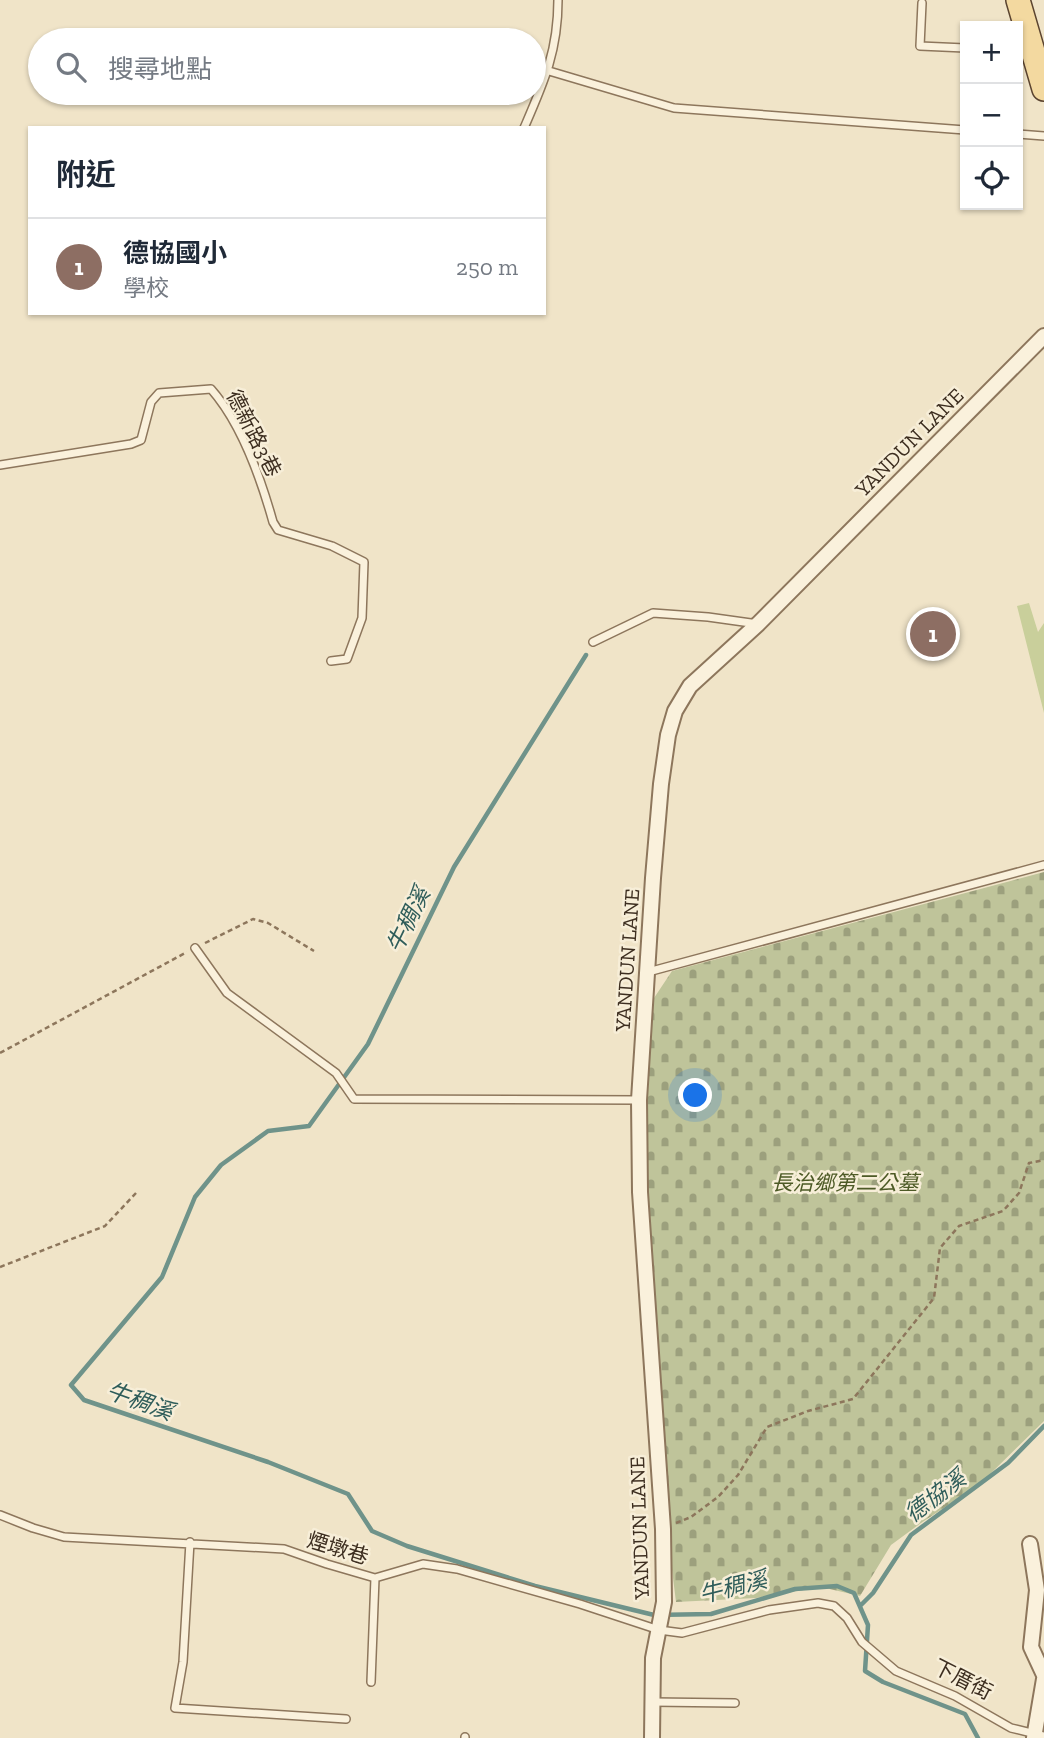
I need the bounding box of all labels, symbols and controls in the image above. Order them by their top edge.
map controls [960,21,1023,210]
button: + [960,21,1023,84]
search box [28,28,546,105]
icon: search [52,48,90,86]
text: 搜尋地點 [108,53,212,85]
button: − [960,84,1023,147]
button: locate [960,147,1023,210]
text: 附近 [56,157,116,193]
text: 德協國小 [123,237,227,269]
text: 1 [74,253,84,281]
text: 250 m [456,253,518,281]
text: 學校 [123,274,169,302]
street label: YANDUN LANE [849,383,968,502]
street label: 德新路3巷 [221,385,287,481]
pin: 1 [910,608,956,660]
water label: 牛稠溪 [380,880,437,957]
street label: YANDUN LANE [609,888,644,1033]
your location [678,1078,712,1112]
park label: 長治鄉第二公墓 [772,1170,921,1195]
water label: 牛稠溪 [103,1376,180,1427]
street label: YANDUN LANE [624,1456,654,1601]
water label: 德協溪 [899,1462,973,1528]
street label: 煙墩巷 [304,1527,372,1569]
water label: 牛稠溪 [696,1564,773,1609]
street label: 下厝街 [929,1654,997,1704]

